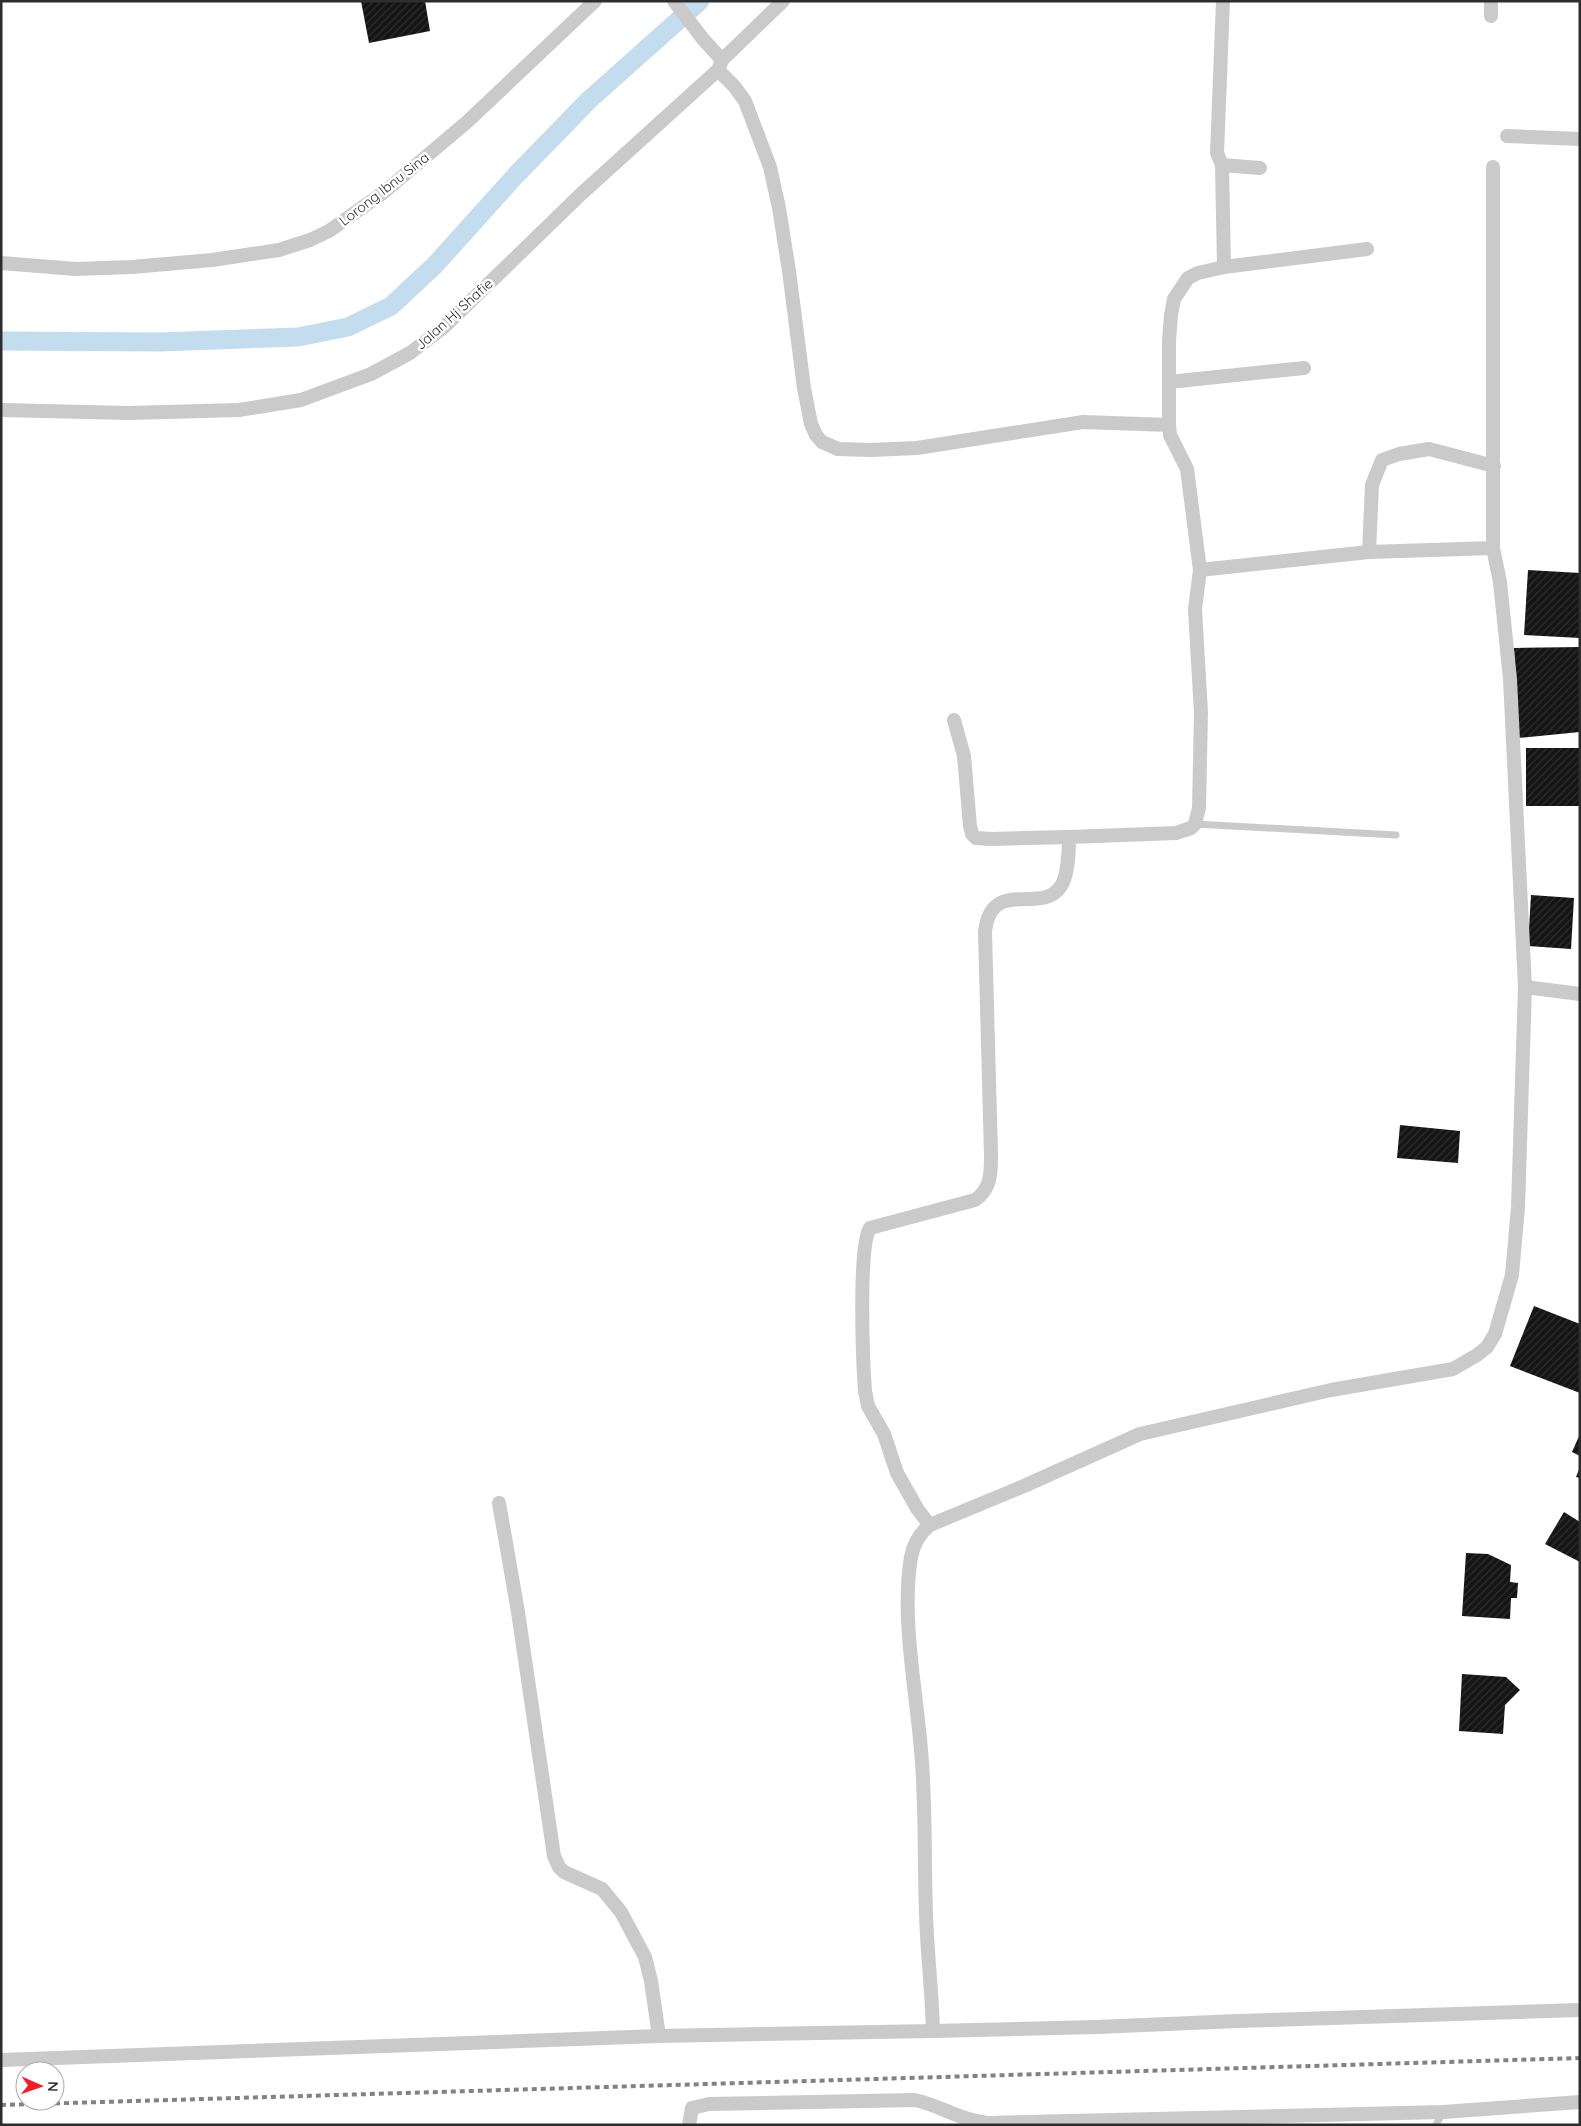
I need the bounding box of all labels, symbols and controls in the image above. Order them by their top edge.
street label: Lorong Ibnu Sina [335,148,433,230]
street label: Jalan Hj Shafie [412,274,497,353]
north arrow [15,2061,65,2111]
text: N [44,2081,62,2092]

